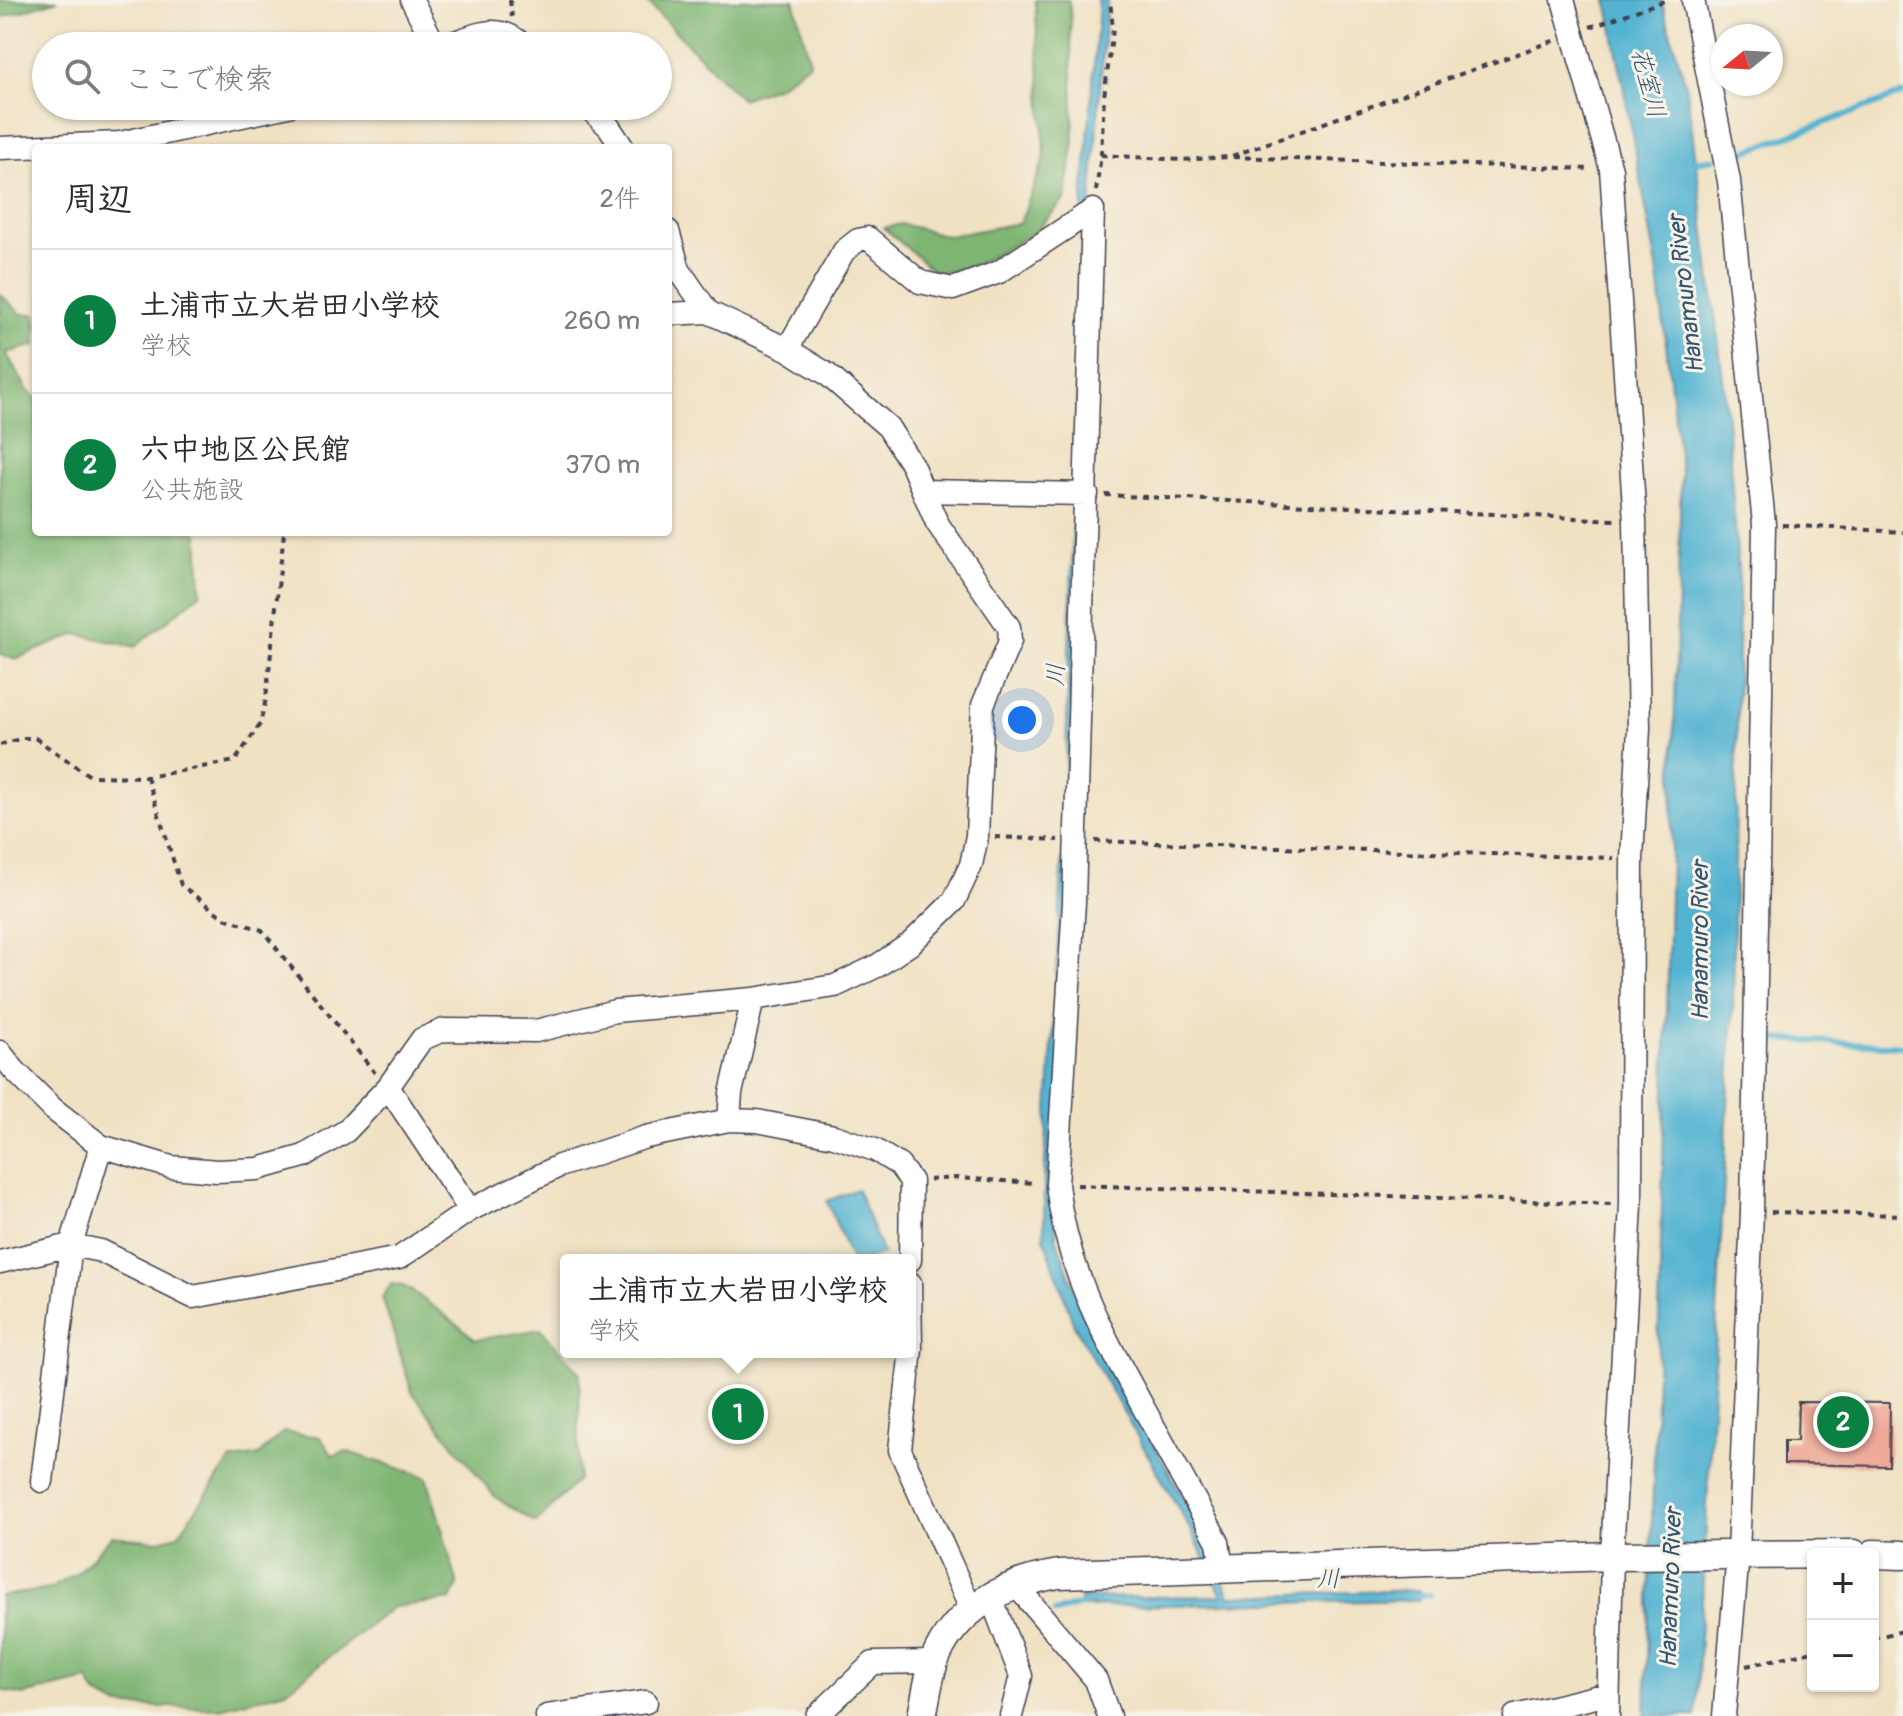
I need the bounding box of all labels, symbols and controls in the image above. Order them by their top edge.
north arrow [1711,24,1783,96]
search box [32,32,672,120]
water label: 花室川 [1625,44,1671,122]
icon: search [60,54,104,98]
text: ここで検索 [124,61,274,98]
text: 周辺 [64,178,132,221]
text: 2件 [599,183,640,215]
water label: Hanamuro River [1661,209,1710,375]
text: 土浦市立大岩田小学校 [140,287,440,324]
text: 1 [85,305,95,337]
text: 260 m [564,305,640,337]
text: 学校 [140,330,192,362]
text: 六中地区公民館 [140,431,350,468]
text: 2 [83,449,97,481]
text: 370 m [565,449,640,481]
text: 公共施設 [140,474,244,506]
water label: 川 [1041,663,1071,687]
your location [1002,700,1042,740]
water label: Hanamuro River [1686,858,1715,1021]
popup [560,1254,916,1358]
text: 土浦市立大岩田小学校 [588,1272,888,1309]
text: 学校 [588,1315,640,1347]
pin: 1 [712,1384,764,1444]
pin: 2 [1817,1392,1869,1452]
water label: Hanamuro River [1654,1504,1688,1668]
map controls [1807,1548,1879,1692]
button: + [1807,1548,1879,1620]
water label: 川 [1316,1564,1340,1594]
button: − [1807,1620,1879,1692]

